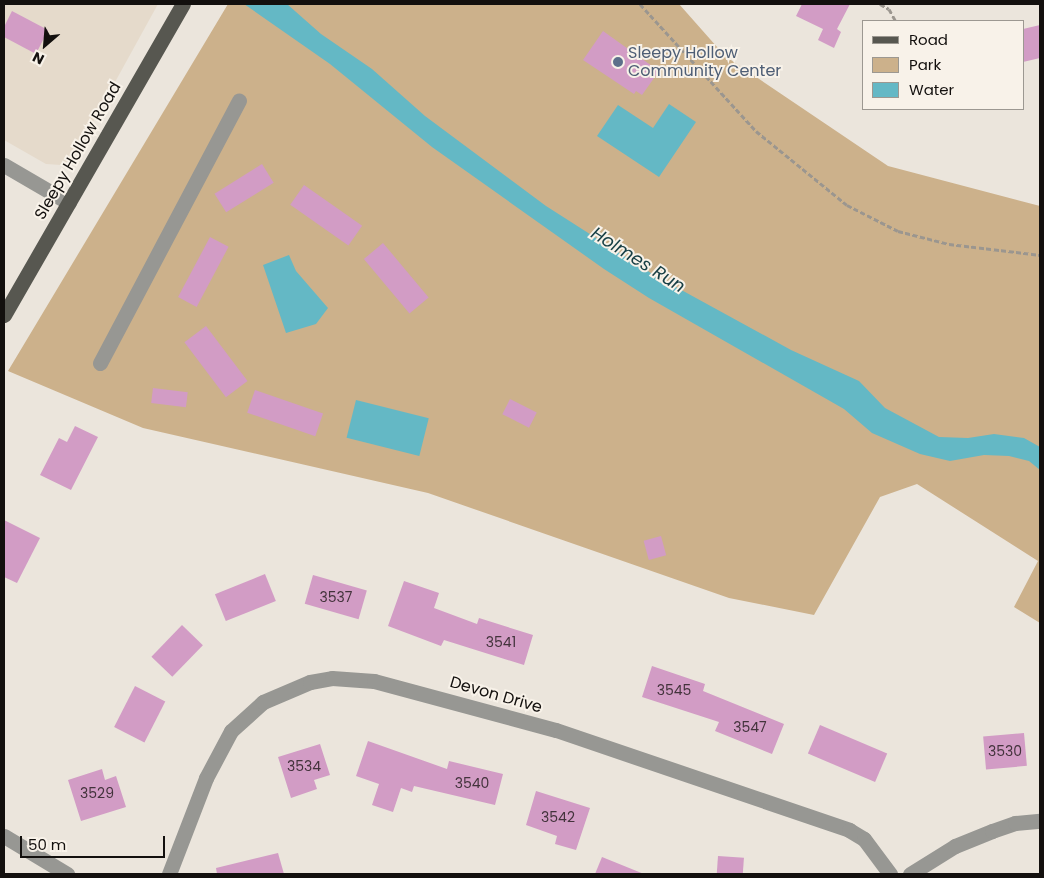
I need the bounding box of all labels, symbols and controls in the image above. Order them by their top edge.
north arrow [20,20,70,70]
legend [862,20,1024,110]
text: Road [909,29,948,50]
place label: Sleepy Hollow Community Center [628,43,781,81]
text: N [29,47,47,70]
text: Park [909,54,941,75]
marker: Sleepy Hollow Community Center [612,56,624,68]
street label: Sleepy Hollow Road [31,79,125,223]
text: Water [909,79,954,100]
water label: Holmes Run [587,223,689,297]
house number: 3537 [320,589,352,605]
house number: 3541 [486,634,516,650]
street label: Devon Drive [448,673,544,717]
house number: 3545 [657,682,691,698]
house number: 3547 [733,719,767,735]
house number: 3530 [988,743,1022,759]
house number: 3534 [287,758,321,774]
house number: 3540 [455,775,489,791]
house number: 3529 [80,785,114,801]
house number: 3542 [541,809,575,825]
scale bar [22,826,168,858]
text: 50 m [28,834,66,855]

